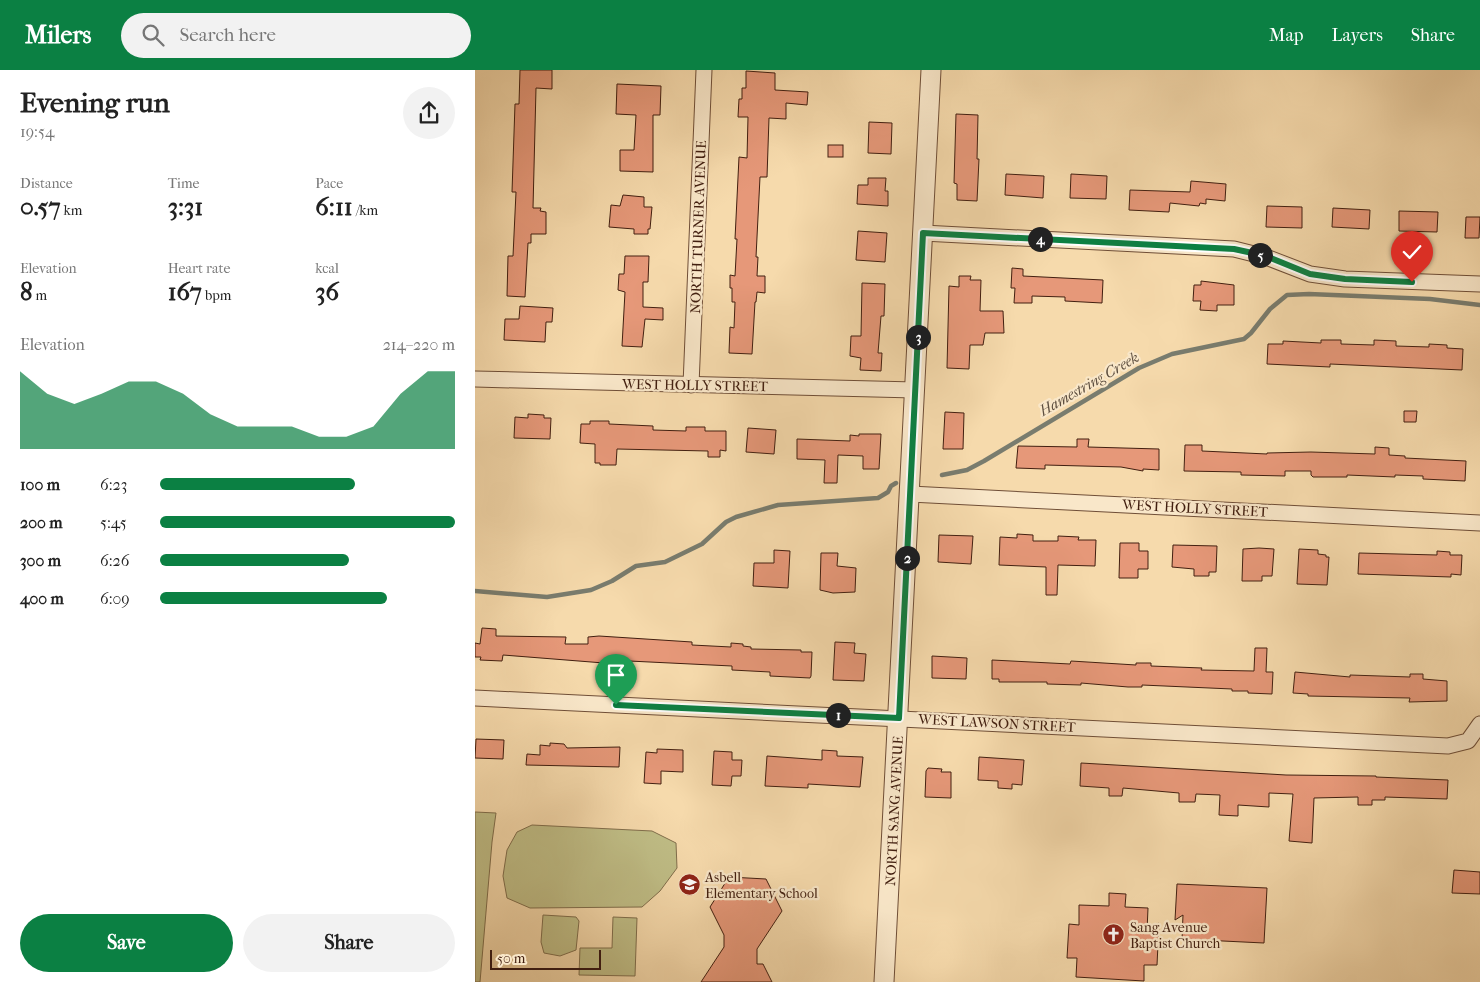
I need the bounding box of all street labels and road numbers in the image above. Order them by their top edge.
street label: NORTH TURNER AVENUE [687,140,710,314]
street label: WEST HOLLY STREET [621,376,769,395]
street label: WEST HOLLY STREET [1121,496,1269,521]
street label: WEST LAWSON STREET [917,711,1077,736]
street label: NORTH SANG AVENUE [882,735,907,886]

